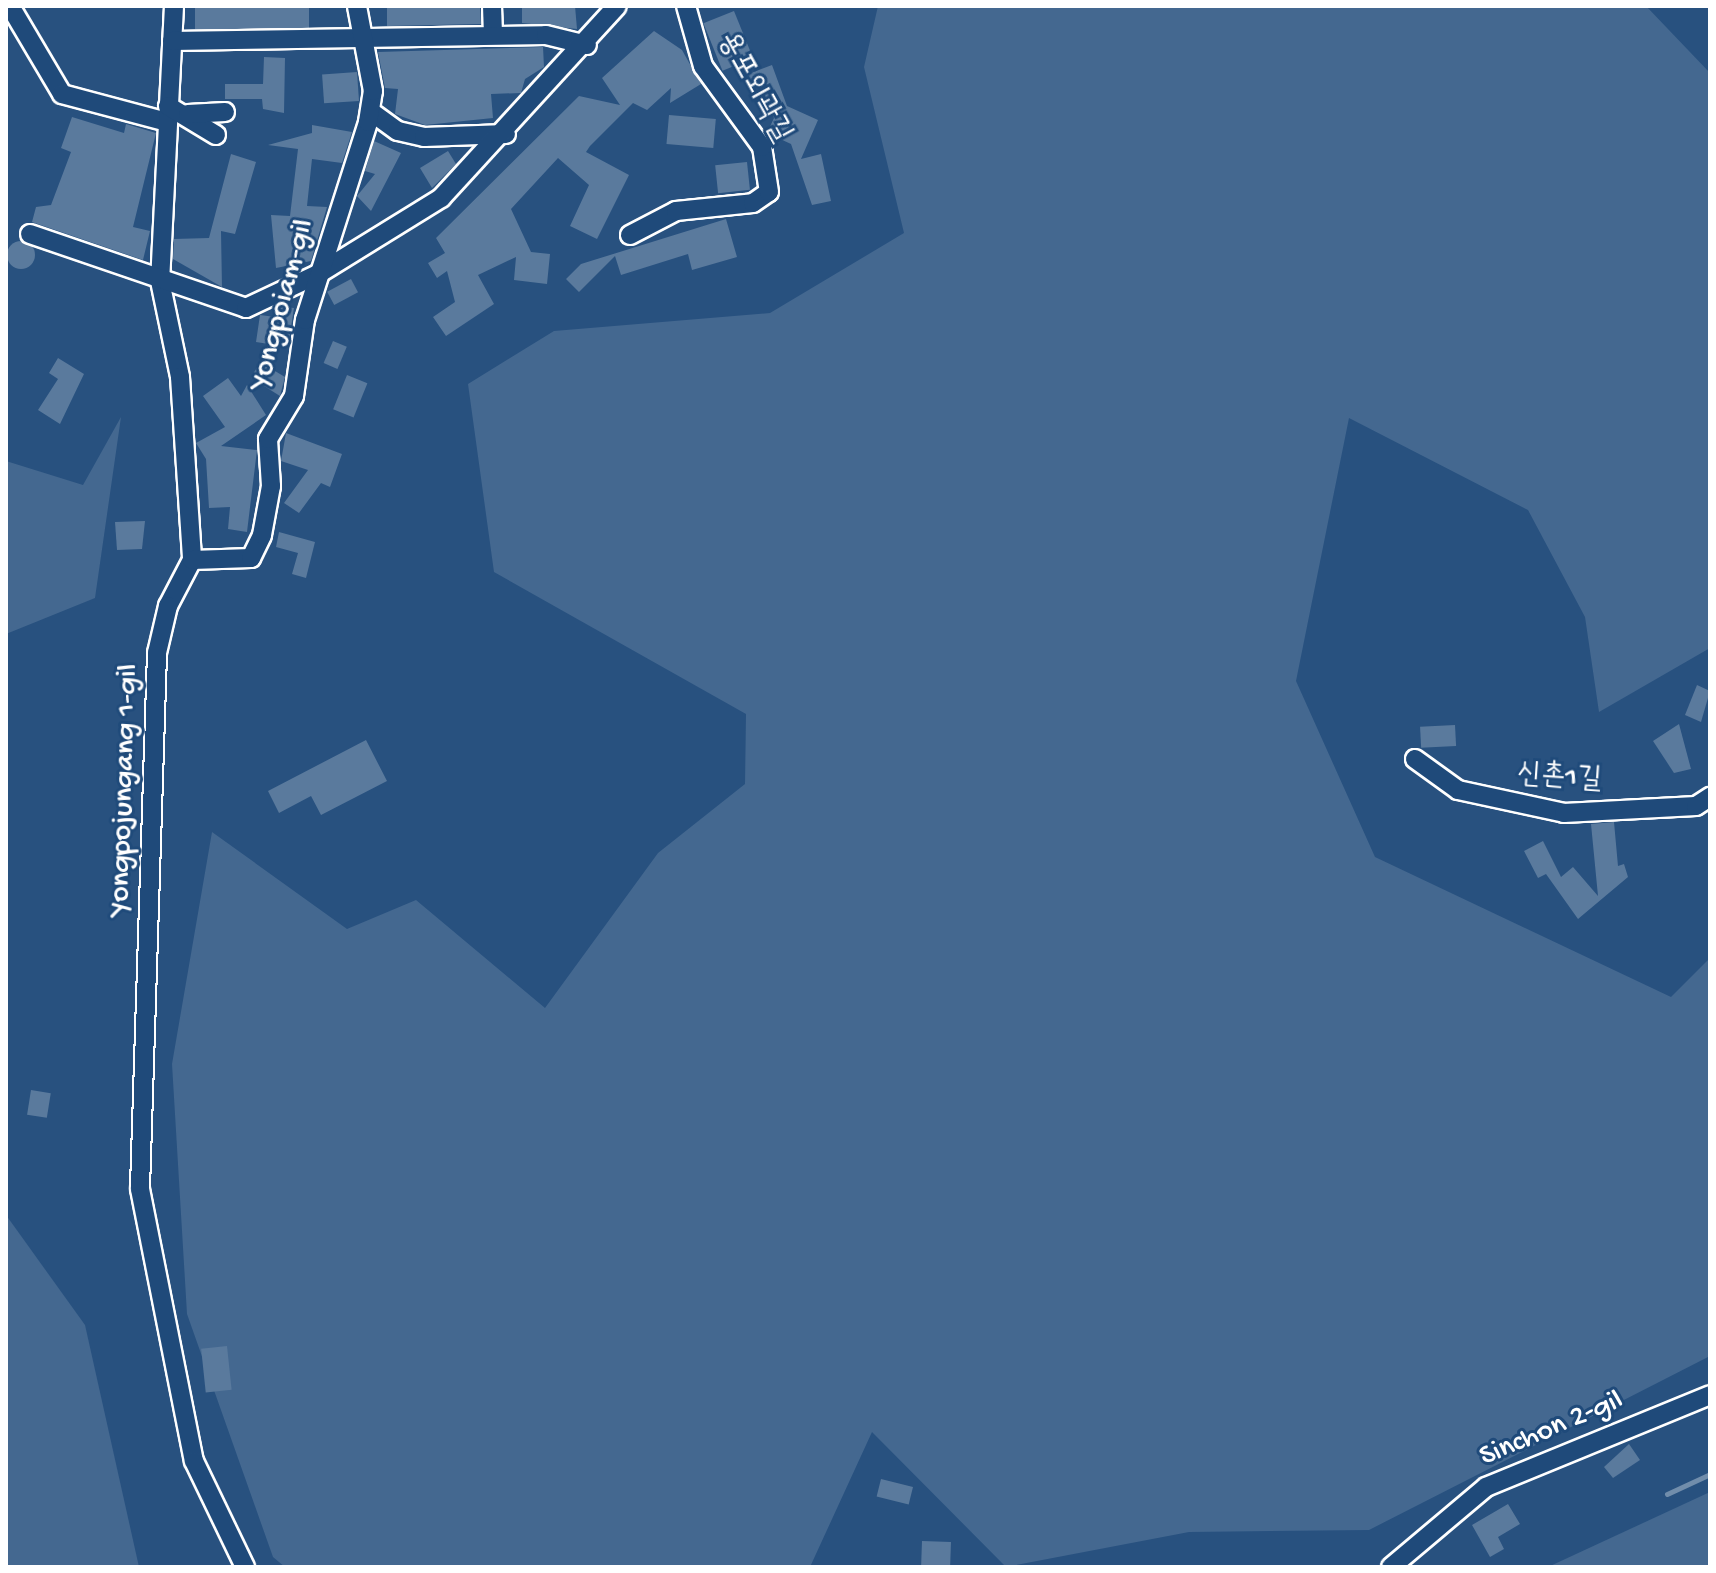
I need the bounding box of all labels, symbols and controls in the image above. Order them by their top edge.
street label: 용포외곽길 [708,26,798,150]
street label: Yongpoiam-gil [244,216,324,394]
street label: Yongpojungang 1-gil [104,663,148,917]
street label: 신촌1길 [1516,758,1602,800]
street label: Sinchon 2-gil [1475,1384,1629,1476]

